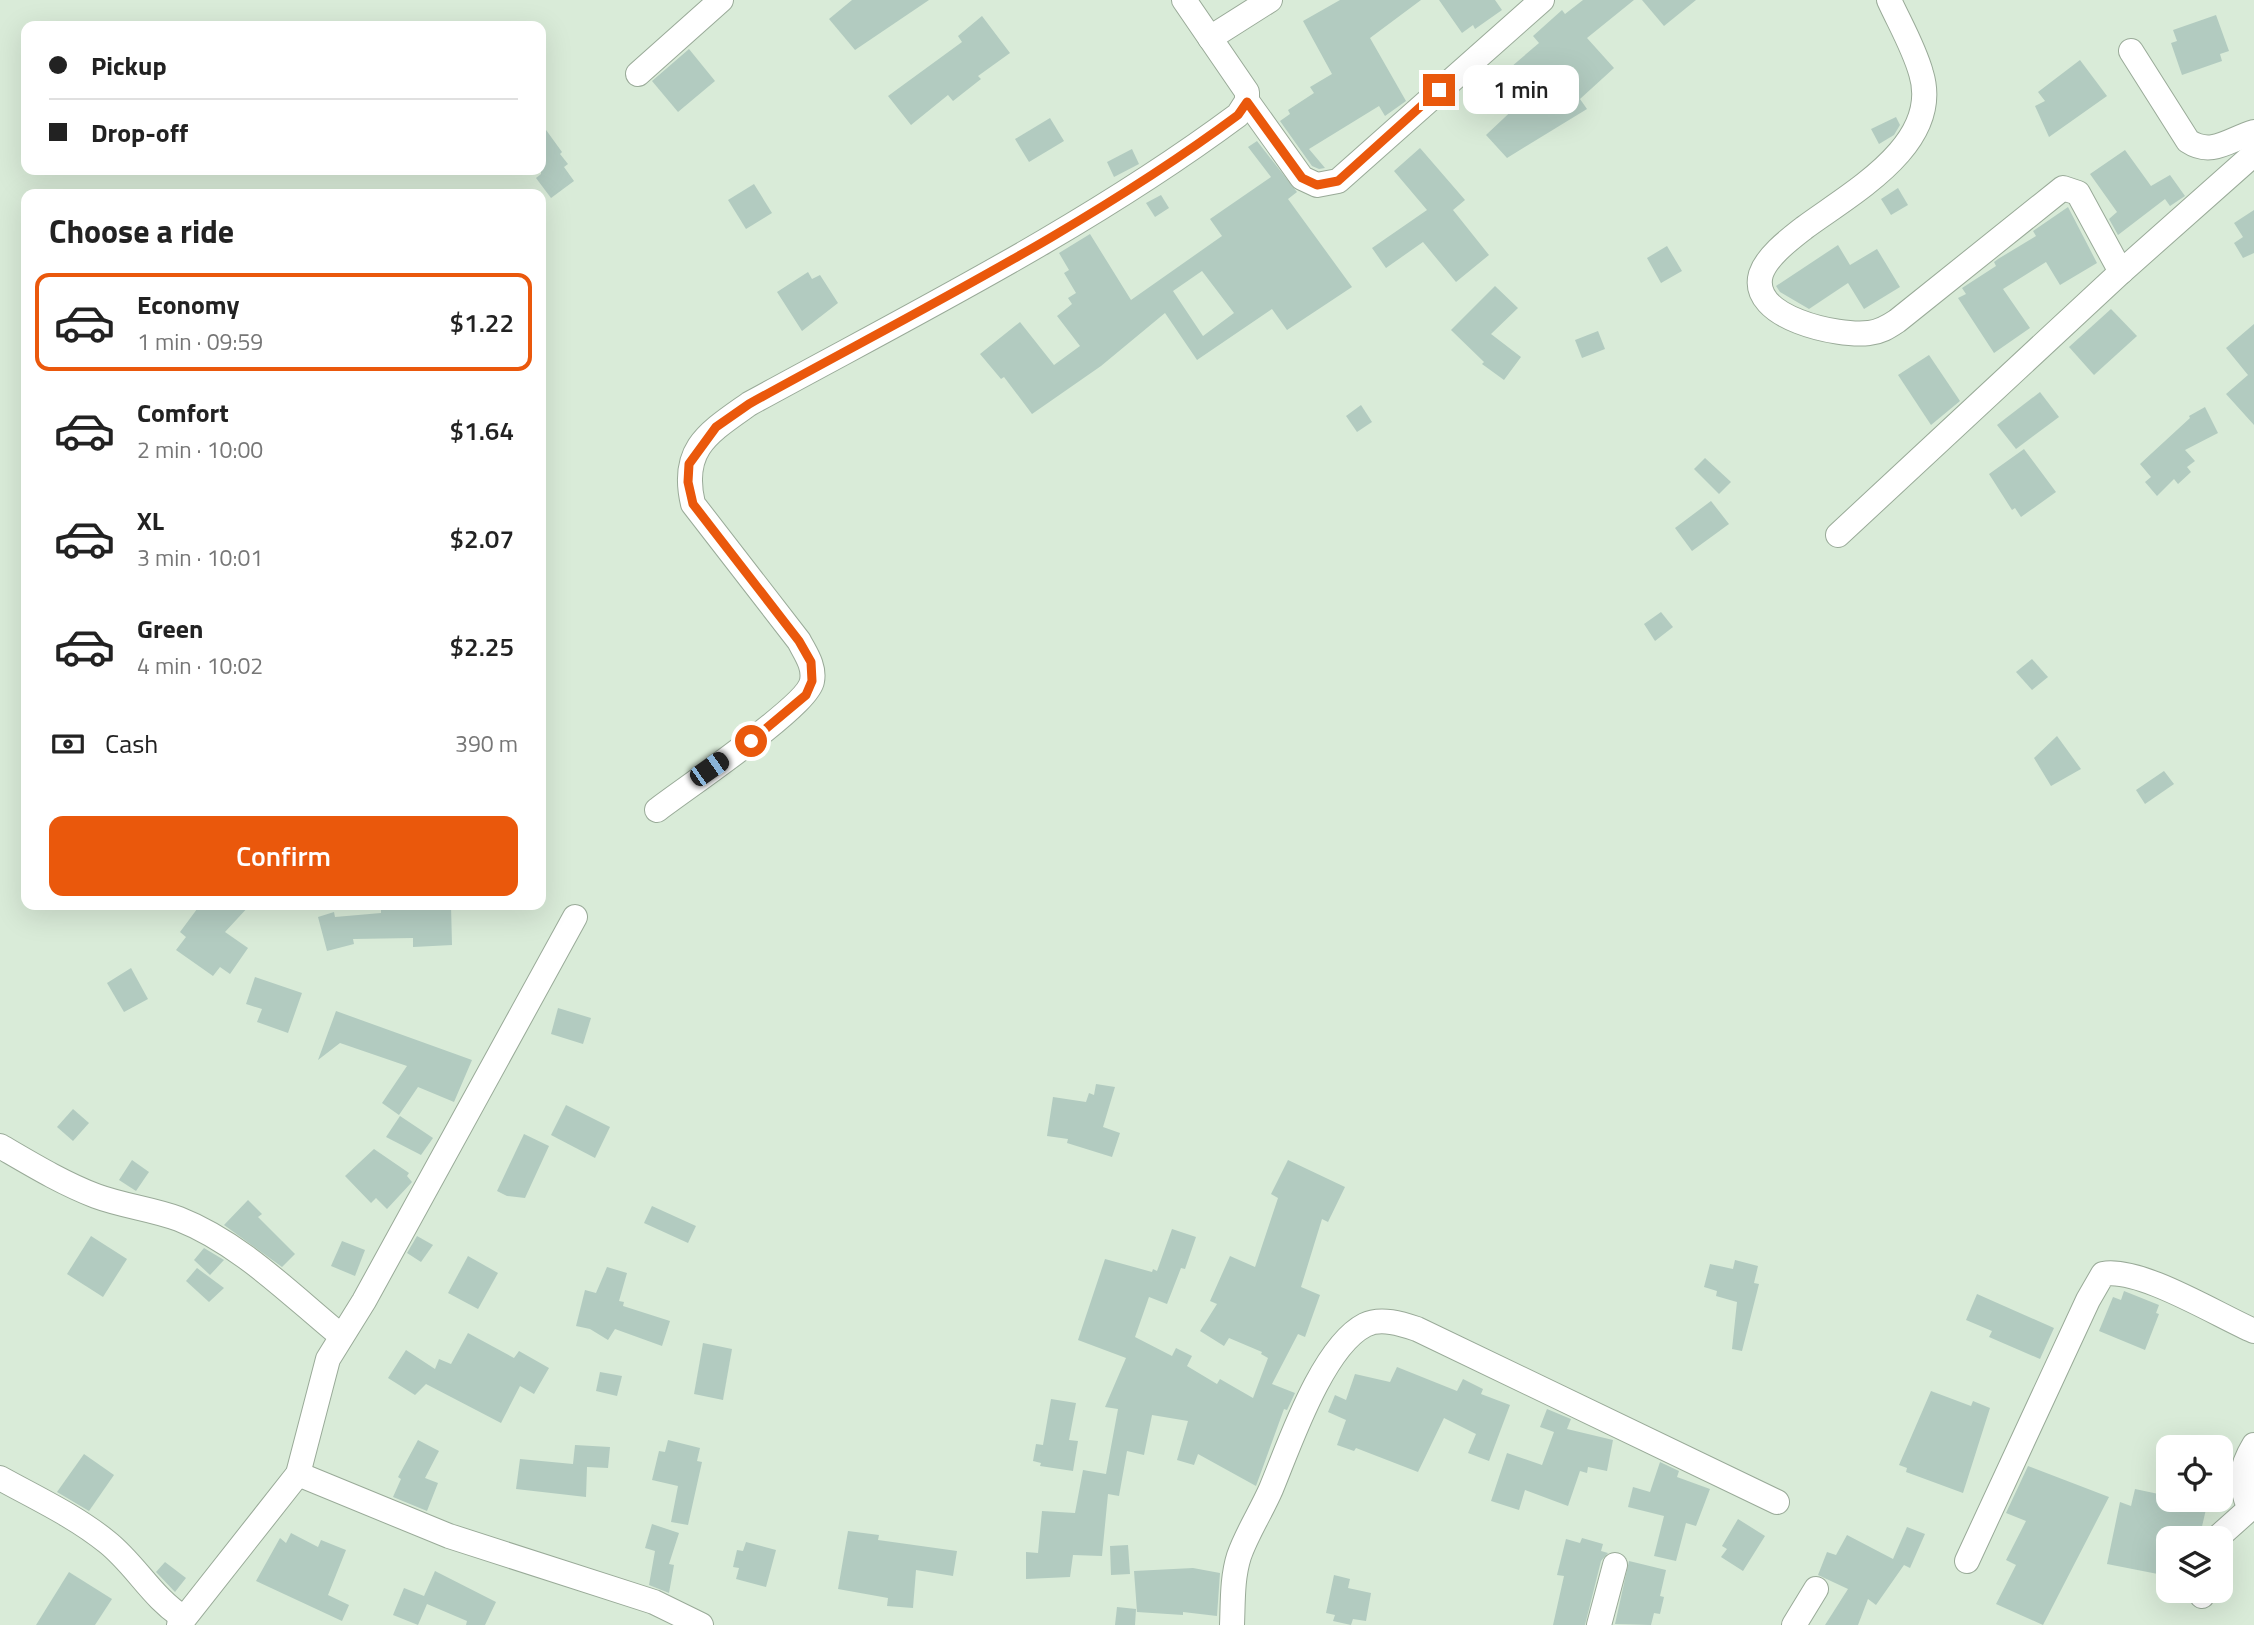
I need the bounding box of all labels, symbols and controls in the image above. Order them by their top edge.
text: Pickup [91,46,167,85]
callout: 1 min [1464,66,1579,114]
text: 1 min [1493,72,1549,107]
route end [1423,74,1455,106]
text: Drop-off [91,113,188,152]
text: Choose a ride [49,207,234,255]
text: Economy [137,285,239,324]
icon: car [53,291,116,354]
text: $1.22 [450,303,514,342]
text: 1 min · 09:59 [137,324,263,359]
text: Comfort [137,393,229,432]
icon: car [53,399,116,462]
text: $1.64 [450,411,514,450]
text: 2 min · 10:00 [137,432,263,467]
text: XL [137,501,164,540]
icon: car [53,507,116,570]
text: $2.07 [450,519,514,558]
text: 3 min · 10:01 [137,540,263,575]
text: Green [137,609,203,648]
icon: car [53,615,116,678]
text: $2.25 [450,627,514,666]
text: 4 min · 10:02 [137,648,263,683]
text: Cash [105,724,158,763]
icon: cash [49,725,87,763]
route start [735,725,767,757]
text: 390 m [455,726,518,761]
car [686,748,733,790]
button: Confirm [49,816,518,896]
map controls [2156,1435,2233,1603]
button: locate [2156,1435,2233,1512]
button: layers [2156,1526,2233,1603]

